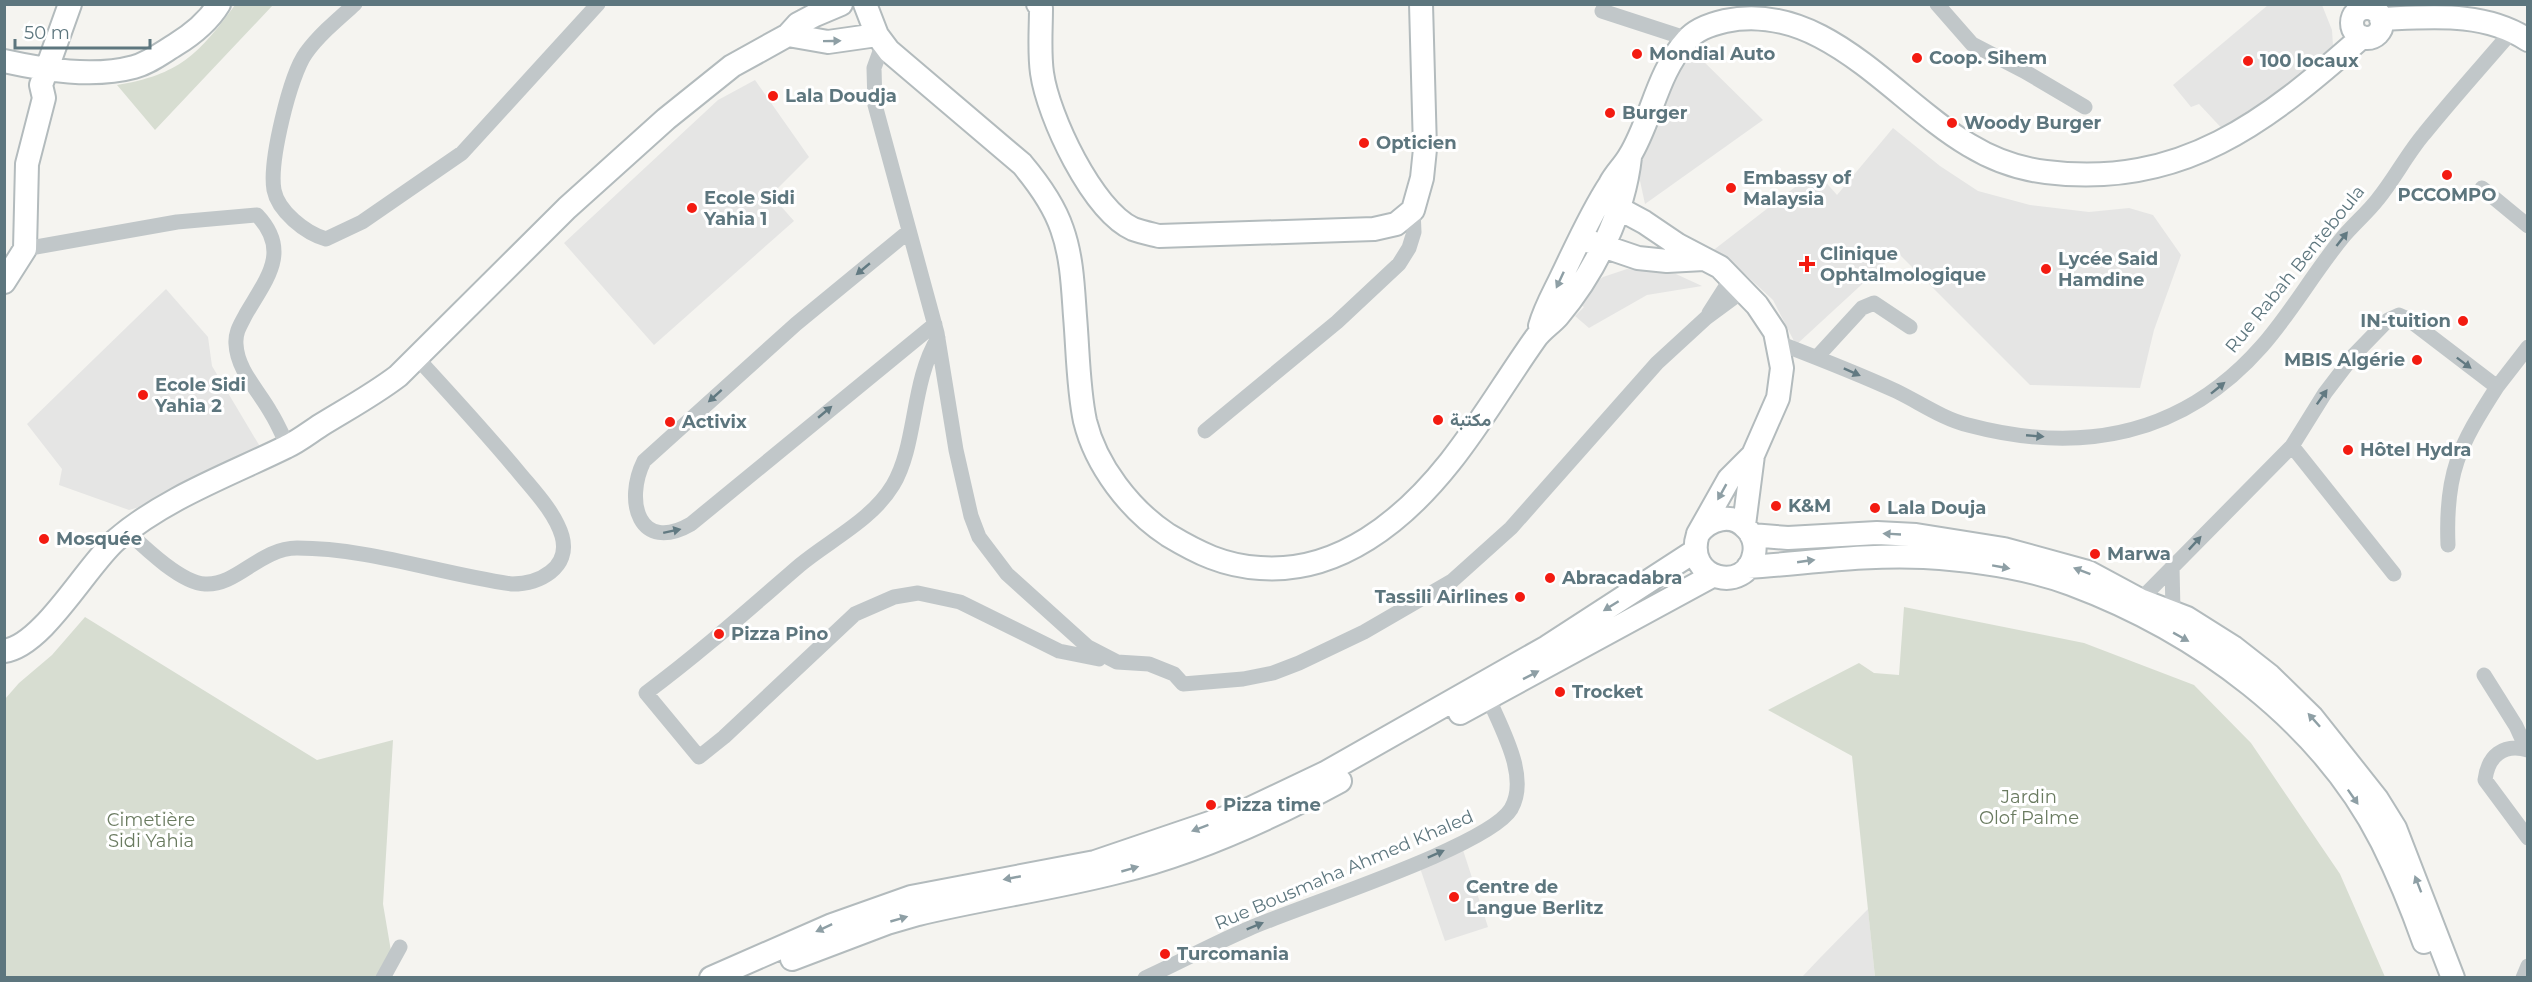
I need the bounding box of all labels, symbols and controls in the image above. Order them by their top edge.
scale bar [15,12,150,50]
text: 50 m [24,22,70,44]
one-way arrow [823,36,842,46]
place label: Mondial Auto [1649,43,1775,65]
marker: Mondial Auto [1630,47,1644,61]
place label: Coop. Sihem [1929,47,2047,69]
place label: 100 locaux [2260,50,2359,72]
marker: Coop. Sihem [1910,51,1924,65]
marker: 100 locaux [2241,54,2255,68]
place label: Lala Doudja [785,85,897,107]
marker: Lala Doudja [766,89,780,103]
place label: Burger [1622,102,1688,124]
marker: Burger [1603,106,1617,120]
place label: Woody Burger [1964,112,2102,134]
marker: Woody Burger [1945,116,1959,130]
place label: Opticien [1376,132,1457,154]
marker: Opticien [1357,136,1371,150]
place label: Embassy of Malaysia [1743,167,1852,210]
marker: PCCOMPO [2440,168,2454,182]
marker: Embassy of Malaysia [1724,181,1738,195]
street label: Rue Rabah Benteboula [2221,181,2369,357]
place label: PCCOMPO [2398,184,2496,206]
place label: Ecole Sidi Yahia 1 [703,187,795,230]
marker: Ecole Sidi Yahia 1 [685,201,699,215]
one-way arrow [2336,231,2349,247]
place label: Clinique Ophtalmologique [1820,243,1986,286]
place label: Lycée Said Hamdine [2058,248,2158,291]
marker: Clinique Ophtalmologique [1798,255,1816,273]
one-way arrow [856,262,871,275]
marker: Lycée Said Hamdine [2039,262,2053,276]
one-way arrow [1555,272,1564,289]
place label: IN-tuition [2360,310,2451,332]
marker: IN-tuition [2456,314,2470,328]
place label: MBIS Algérie [2284,349,2405,371]
marker: MBIS Algérie [2410,353,2424,367]
one-way arrow [2456,357,2472,369]
one-way arrow [1844,367,1862,377]
place label: Ecole Sidi Yahia 2 [154,374,246,417]
one-way arrow [2210,382,2226,395]
marker: Ecole Sidi Yahia 2 [136,388,150,402]
one-way arrow [707,389,722,403]
one-way arrow [2316,389,2327,405]
one-way arrow [817,406,832,419]
place label: مكتبة [1450,409,1491,431]
place label: Activix [681,411,747,433]
marker: مكتبة [1431,413,1445,427]
marker: Activix [663,415,677,429]
one-way arrow [2025,431,2044,441]
place label: Hôtel Hydra [2360,439,2471,461]
marker: Hôtel Hydra [2341,443,2355,457]
one-way arrow [1717,483,1727,500]
place label: K&M [1788,495,1831,517]
place label: Lala Douja [1887,497,1986,519]
marker: K&M [1769,499,1783,513]
marker: Lala Douja [1868,501,1882,515]
one-way arrow [663,525,681,535]
place label: Mosquée [56,528,142,550]
one-way arrow [1882,529,1901,538]
marker: Mosquée [37,532,51,546]
one-way arrow [2188,536,2201,551]
place label: Marwa [2107,543,2171,565]
marker: Marwa [2088,547,2102,561]
one-way arrow [1797,556,1816,565]
one-way arrow [1991,562,2010,571]
one-way arrow [2073,566,2091,576]
place label: Abracadabra [1561,567,1682,589]
marker: Abracadabra [1543,571,1557,585]
place label: Tassili Airlines [1375,586,1508,608]
marker: Tassili Airlines [1513,590,1527,604]
one-way arrow [1603,600,1619,611]
place label: Pizza Pino [731,623,828,645]
marker: Pizza Pino [712,627,726,641]
one-way arrow [2173,632,2190,642]
one-way arrow [1523,670,1540,679]
place label: Trocket [1572,681,1644,703]
marker: Trocket [1553,685,1567,699]
one-way arrow [2307,713,2321,728]
park label: Jardin Olof Palme [1979,786,2079,829]
one-way arrow [2347,788,2359,804]
place label: Pizza time [1223,794,1321,816]
marker: Pizza time [1204,798,1218,812]
street label: Rue Bousmaha Ahmed Khaled [1211,805,1477,935]
park label: Cimetière Sidi Yahia [107,809,195,852]
one-way arrow [1191,823,1209,833]
one-way arrow [1428,850,1445,859]
one-way arrow [1121,864,1139,873]
one-way arrow [1002,874,1021,883]
one-way arrow [2413,874,2423,892]
place label: Centre de Langue Berlitz [1466,876,1603,919]
marker: Centre de Langue Berlitz [1447,890,1461,904]
one-way arrow [890,914,908,923]
one-way arrow [1247,921,1265,931]
one-way arrow [816,924,833,933]
place label: Turcomania [1177,943,1289,965]
marker: Turcomania [1158,947,1172,961]

